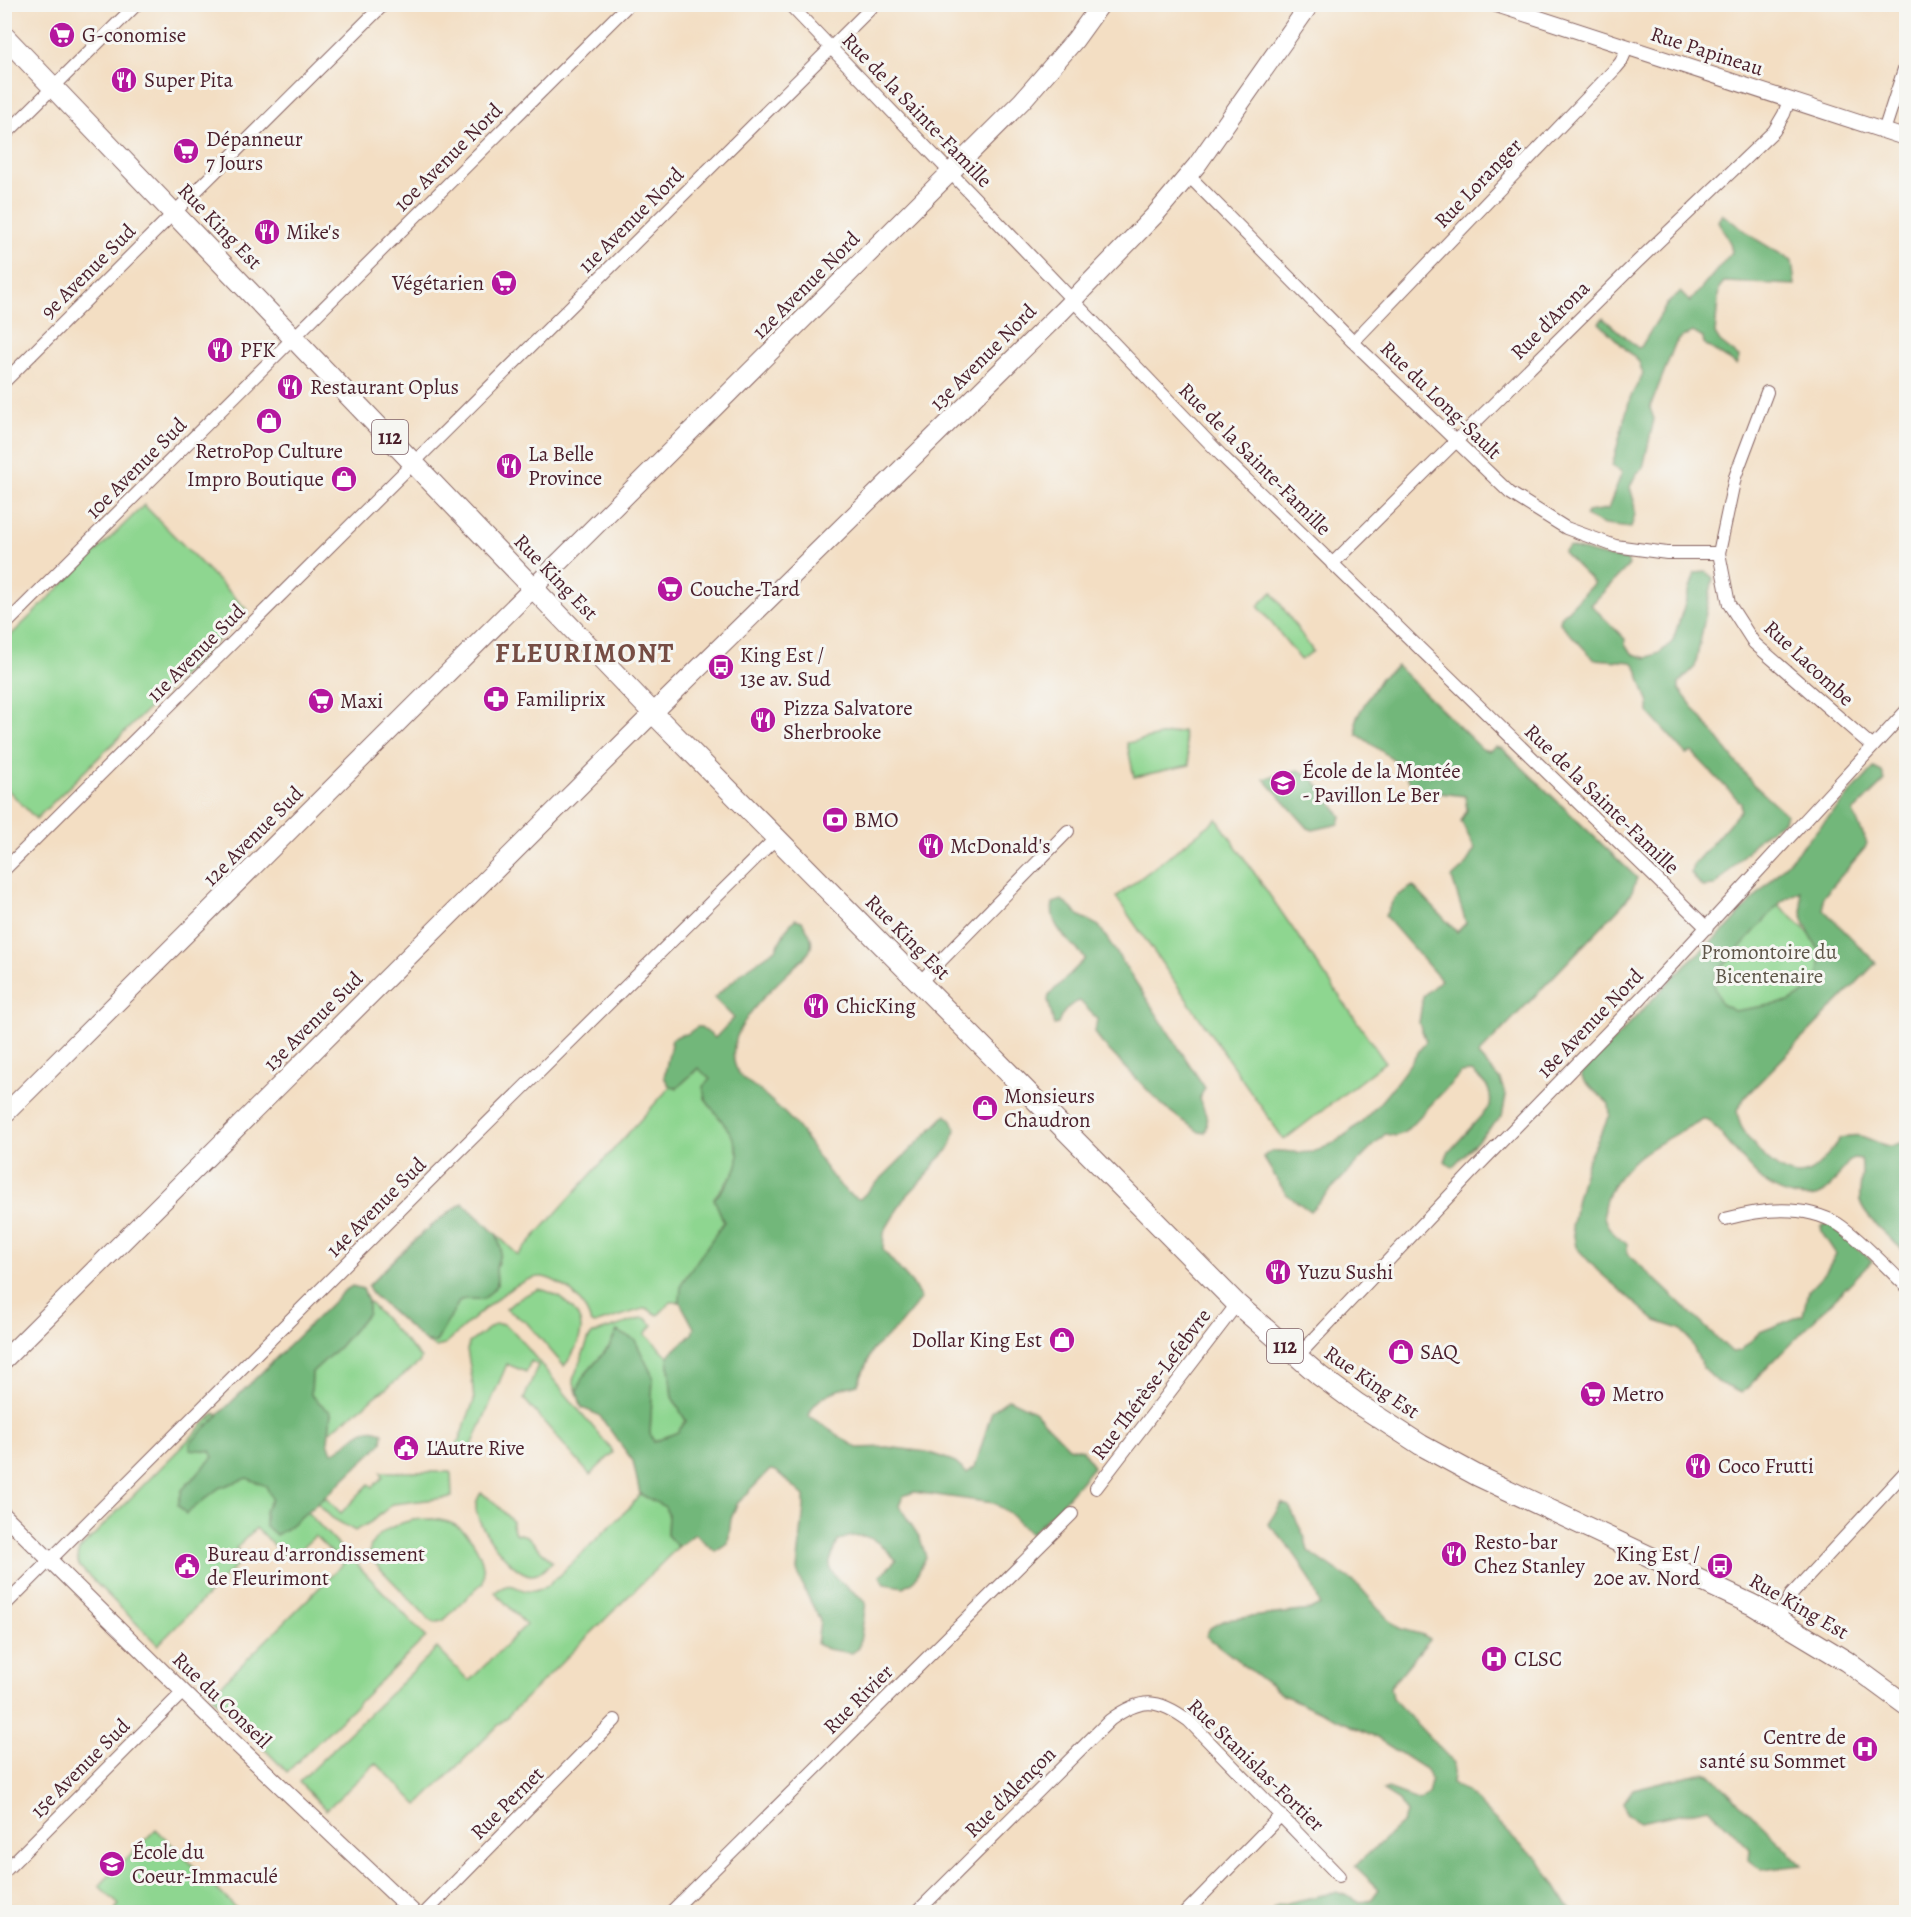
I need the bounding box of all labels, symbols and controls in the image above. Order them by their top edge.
supermarket icon: G-conomise [47,20,77,50]
street label: Rue Papineau [1647,20,1768,83]
place label: G-conomise [82,21,186,49]
street label: Rue de la Sainte-Famille [836,26,998,194]
restaurant icon: Super Pita [109,65,139,95]
place label: Super Pita [144,66,233,94]
street label: 10e Avenue Nord [388,96,509,217]
place label: Dépanneur 7 Jours [206,125,303,177]
street label: Rue Loranger [1428,132,1528,234]
supermarket icon: Dépanneur 7 Jours [171,136,201,166]
street label: 11e Avenue Nord [572,160,691,279]
street label: Rue King Est [172,177,268,275]
street label: 9e Avenue Sud [34,217,142,325]
restaurant icon: Mike's [252,217,282,247]
place label: Mike's [286,218,340,246]
street label: 12e Avenue Nord [746,225,866,345]
supermarket icon: Végétarien [489,268,519,298]
place label: Végétarien [391,269,484,297]
street label: Rue d'Arona [1504,274,1596,366]
street label: 13e Avenue Nord [923,297,1043,417]
restaurant icon: PFK [205,335,235,365]
street label: Rue du Long-Sault [1374,335,1508,465]
place label: PFK [240,336,276,364]
restaurant icon: Restaurant Oplus [275,372,305,402]
place label: Restaurant Oplus [310,373,459,401]
street label: Rue de la Sainte-Famille [1173,377,1337,541]
shop icon: RetroPop Culture [254,406,284,436]
street label: 10e Avenue Sud [79,411,193,525]
road number: 112 [372,420,408,454]
place label: RetroPop Culture [195,437,343,465]
place label: La Belle Province [528,440,602,492]
restaurant icon: La Belle Province [494,451,524,481]
shop icon: Impro Boutique [329,464,359,494]
place label: Impro Boutique [187,465,324,493]
street label: Rue King Est [508,528,604,626]
supermarket icon: Couche-Tard [655,574,685,604]
place label: Couche-Tard [690,575,801,603]
street label: 11e Avenue Sud [141,597,252,708]
street label: Rue Lacombe [1758,614,1860,712]
district label: FLEURIMONT [495,635,675,671]
place label: King Est / 13e av. Sud [740,641,831,693]
bus stop icon: King Est / 13e av. Sud [706,652,736,682]
pharmacy icon: Familiprix [481,684,511,714]
place label: Familiprix [516,685,605,713]
supermarket icon: Maxi [306,686,336,716]
place label: Maxi [340,687,383,715]
place label: Pizza Salvatore Sherbrooke [783,694,913,746]
restaurant icon: Pizza Salvatore Sherbrooke [748,705,778,735]
street label: Rue de la Sainte-Famille [1518,718,1686,880]
place label: École de la Montée - Pavillon Le Ber [1302,757,1461,809]
school or university icon: École de la Montée - Pavillon Le Ber [1268,768,1298,798]
street label: 12e Avenue Sud [197,779,310,892]
bank icon: BMO [820,805,850,835]
place label: BMO [854,806,899,834]
restaurant icon: McDonald's [916,831,946,861]
place label: McDonald's [950,832,1051,860]
street label: Rue King Est [859,888,957,986]
park label: Promontoire du Bicentenaire [1701,938,1838,990]
street label: 18e Avenue Nord [1531,962,1650,1084]
street label: 13e Avenue Sud [257,965,369,1077]
restaurant icon: ChicKing [801,991,831,1021]
place label: ChicKing [836,992,916,1020]
place label: Monsieurs Chaudron [1004,1082,1095,1134]
shop icon: Monsieurs Chaudron [970,1093,1000,1123]
street label: 14e Avenue Sud [320,1150,433,1263]
restaurant icon: Yuzu Sushi [1263,1257,1293,1287]
place label: Yuzu Sushi [1297,1258,1393,1286]
street label: Rue Thérèse-Lefebvre [1085,1303,1217,1465]
shop icon: Dollar King Est [1047,1325,1077,1355]
place label: Dollar King Est [911,1326,1042,1354]
road number: 112 [1267,1329,1303,1363]
shop icon: SAQ [1386,1337,1416,1367]
place label: SAQ [1420,1338,1460,1366]
street label: Rue King Est [1319,1339,1425,1425]
supermarket icon: Metro [1578,1379,1608,1409]
place label: Metro [1612,1380,1664,1408]
public building icon: L'Autre Rive [391,1433,421,1463]
place label: L'Autre Rive [426,1434,525,1462]
restaurant icon: Coco Frutti [1683,1451,1713,1481]
place label: Coco Frutti [1718,1452,1814,1480]
place label: Resto-bar Chez Stanley [1474,1528,1585,1580]
restaurant icon: Resto-bar Chez Stanley [1439,1539,1469,1569]
place label: Bureau d'arrondissement de Fleurimont [207,1540,425,1592]
place label: King Est / 20e av. Nord [1594,1540,1701,1592]
public building icon: Bureau d'arrondissement de Fleurimont [172,1551,202,1581]
bus stop icon: King Est / 20e av. Nord [1705,1551,1735,1581]
street label: Rue King Est [1744,1566,1854,1646]
hospital icon: CLSC [1479,1644,1509,1674]
place label: CLSC [1514,1645,1562,1673]
street label: Rue du Conseil [166,1646,278,1754]
street label: Rue Rivier [817,1658,899,1740]
street label: Rue Stanislas-Fortier [1181,1692,1331,1838]
street label: 15e Avenue Sud [24,1712,136,1824]
place label: Centre de santé su Sommet [1699,1723,1846,1775]
hospital icon: Centre de santé su Sommet [1850,1734,1880,1764]
street label: Rue d'Alençon [958,1740,1062,1844]
street label: Rue Pernet [464,1760,550,1846]
place label: École du Coeur-Immaculé [132,1838,278,1890]
school or university icon: École du Coeur-Immaculé [97,1849,127,1879]

